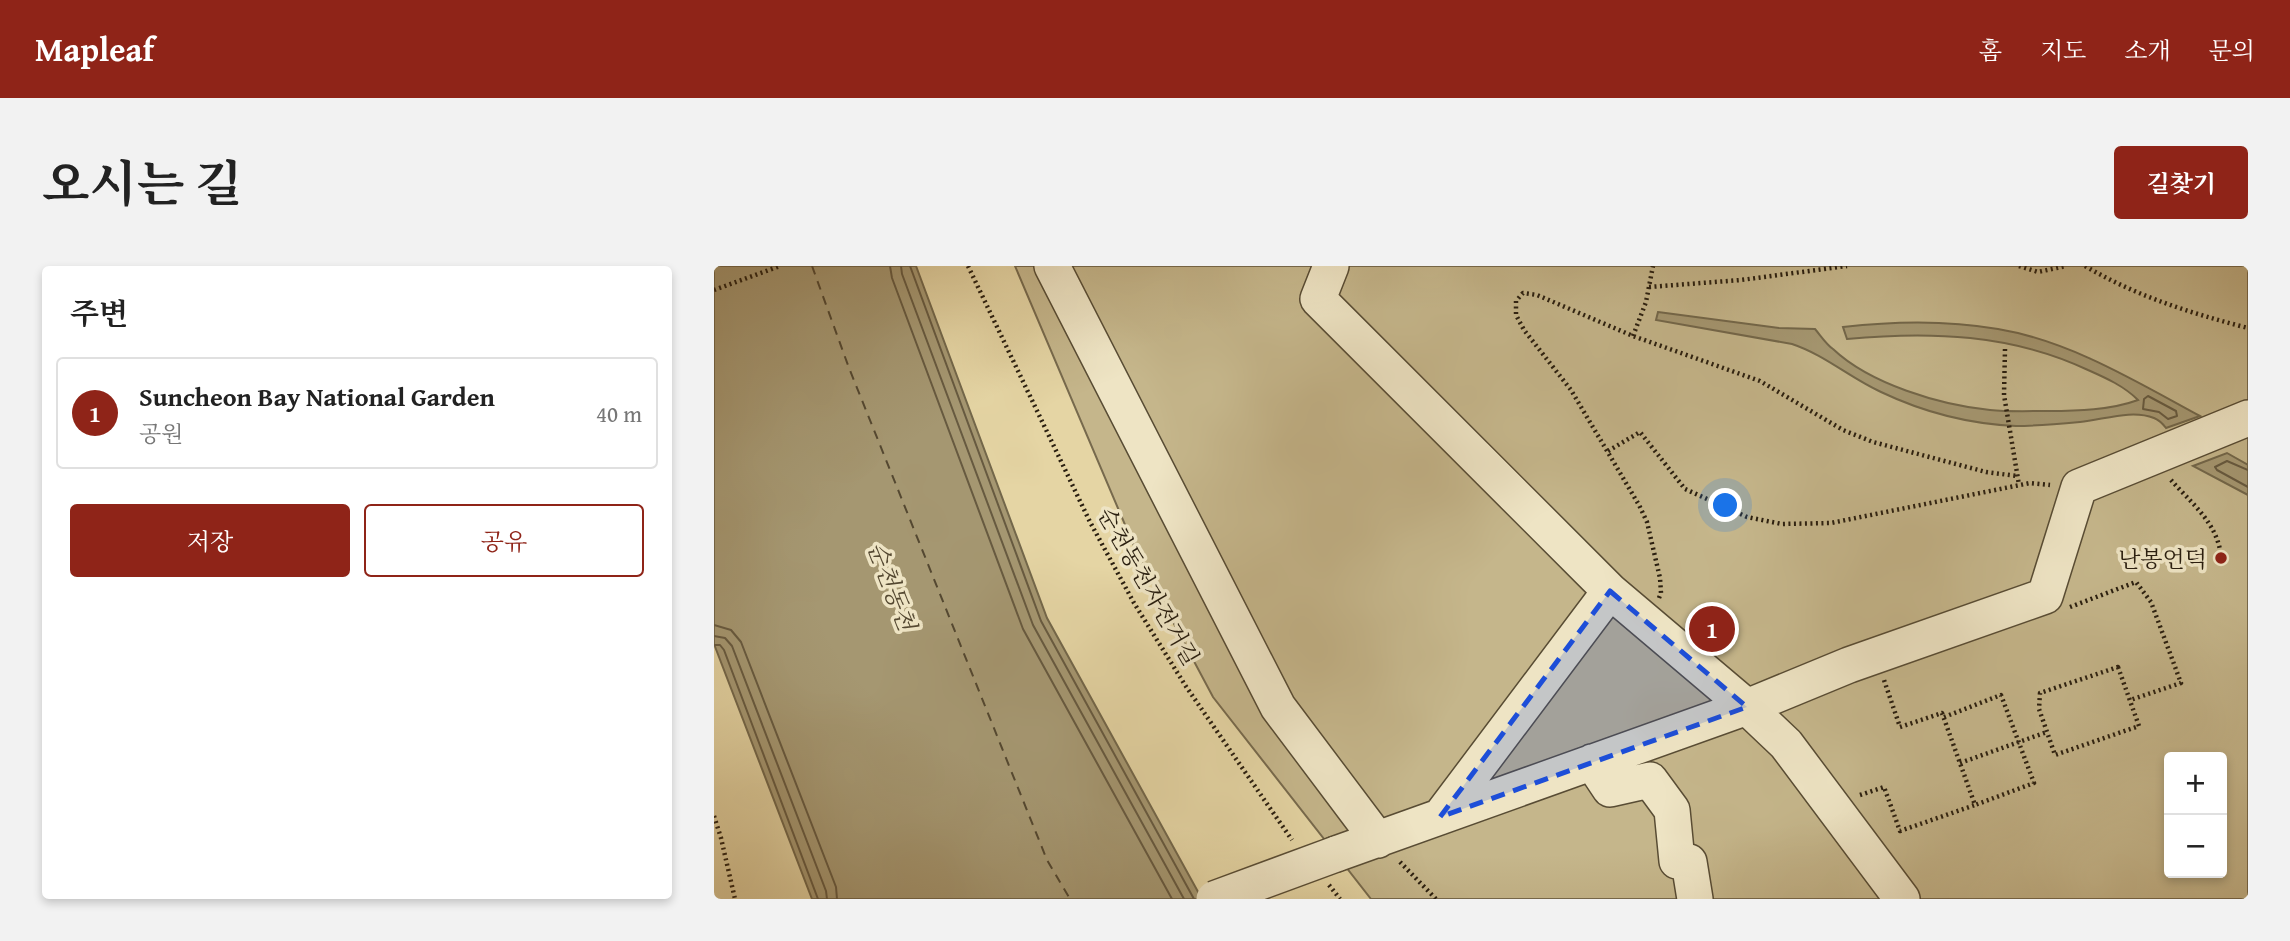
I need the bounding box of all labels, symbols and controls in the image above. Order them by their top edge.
text: Mapleaf [35,25,154,73]
text: 홈 [1979,33,2002,68]
text: 지도 [2040,33,2086,68]
text: 소개 [2124,33,2171,68]
text: 문의 [2209,33,2255,68]
button: 길찾기 [2114,146,2248,219]
text: 오시는 길 [42,147,242,219]
text: 주변 [70,291,128,335]
text: Suncheon Bay National Garden [139,377,495,416]
text: 1 [89,397,101,430]
text: 40 m [596,397,642,430]
text: 공원 [139,417,183,450]
your location [1708,488,1742,522]
street label: 순천동천자전거길 [1090,501,1208,671]
button: 저장 [70,504,350,577]
button: 공유 [364,504,644,577]
water label: 순천동천 [859,536,926,637]
place label: 난봉언덕 [2118,542,2207,575]
marker: 난봉언덕 [2213,550,2229,566]
pin: 1 [1689,603,1735,655]
map controls [2164,752,2227,878]
button: + [2164,752,2227,815]
button: − [2164,815,2227,878]

